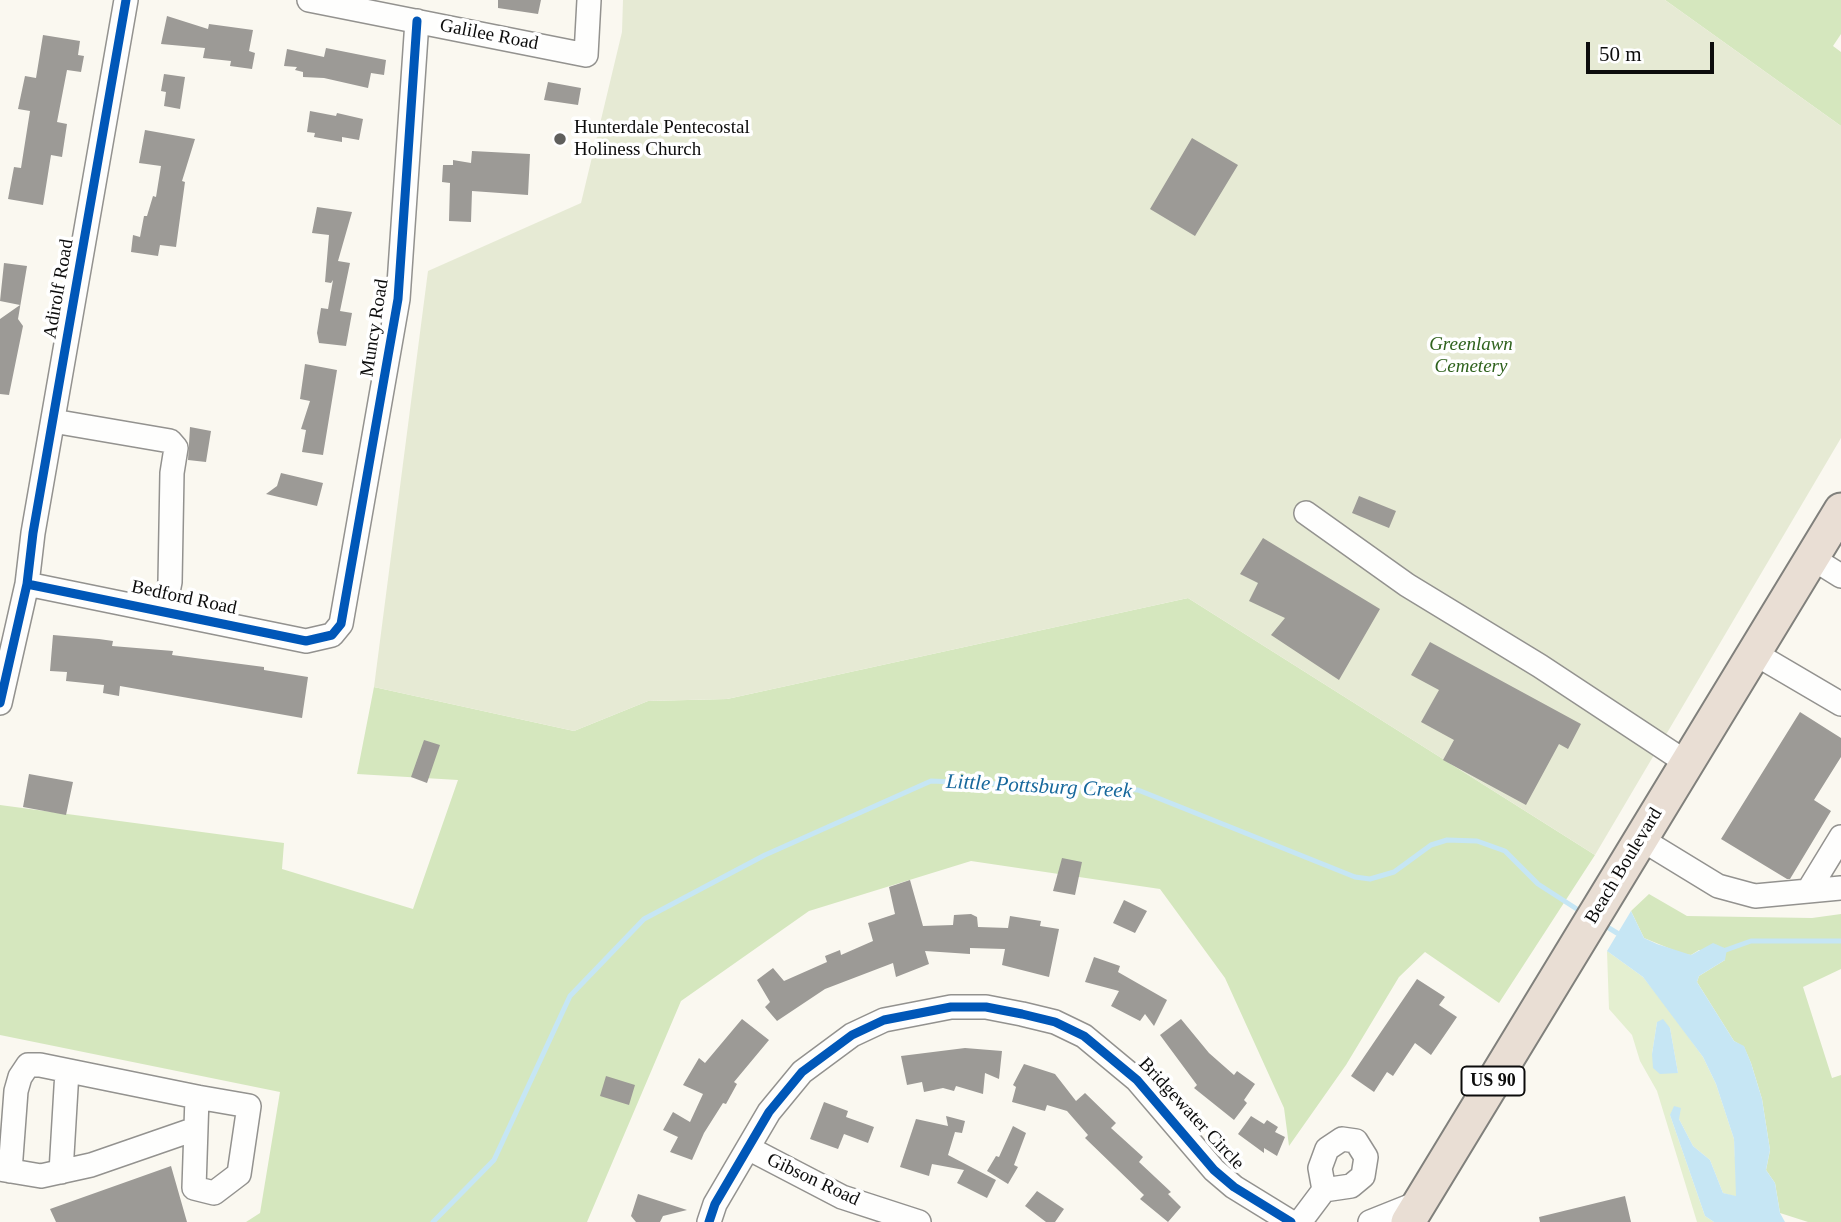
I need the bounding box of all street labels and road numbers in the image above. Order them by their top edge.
street label: Galilee Road [438,14,540,56]
street label: Adirolf Road [39,237,79,341]
street label: Muncy Road [356,277,394,379]
street label: Bedford Road [129,576,239,620]
street label: Beach Boulevard [1580,804,1668,928]
street label: Bridgewater Circle [1133,1053,1249,1175]
road number: US 90 [1462,1066,1524,1096]
street label: Gibson Road [763,1149,863,1211]

